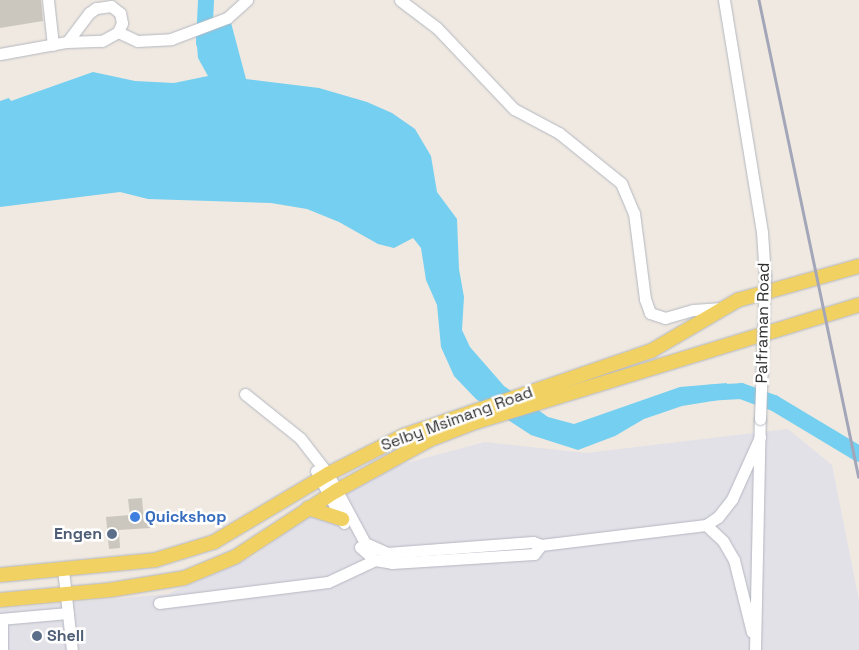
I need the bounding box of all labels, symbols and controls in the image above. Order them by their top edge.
street label: Palframan Road [752,262,774,384]
street label: Selby Msimang Road [379,383,535,455]
place label: Quickshop [145,507,226,527]
marker: Quickshop [129,511,141,523]
place label: Engen [54,524,102,544]
marker: Engen [106,528,118,540]
place label: Shell [47,626,84,646]
marker: Shell [31,630,43,642]

